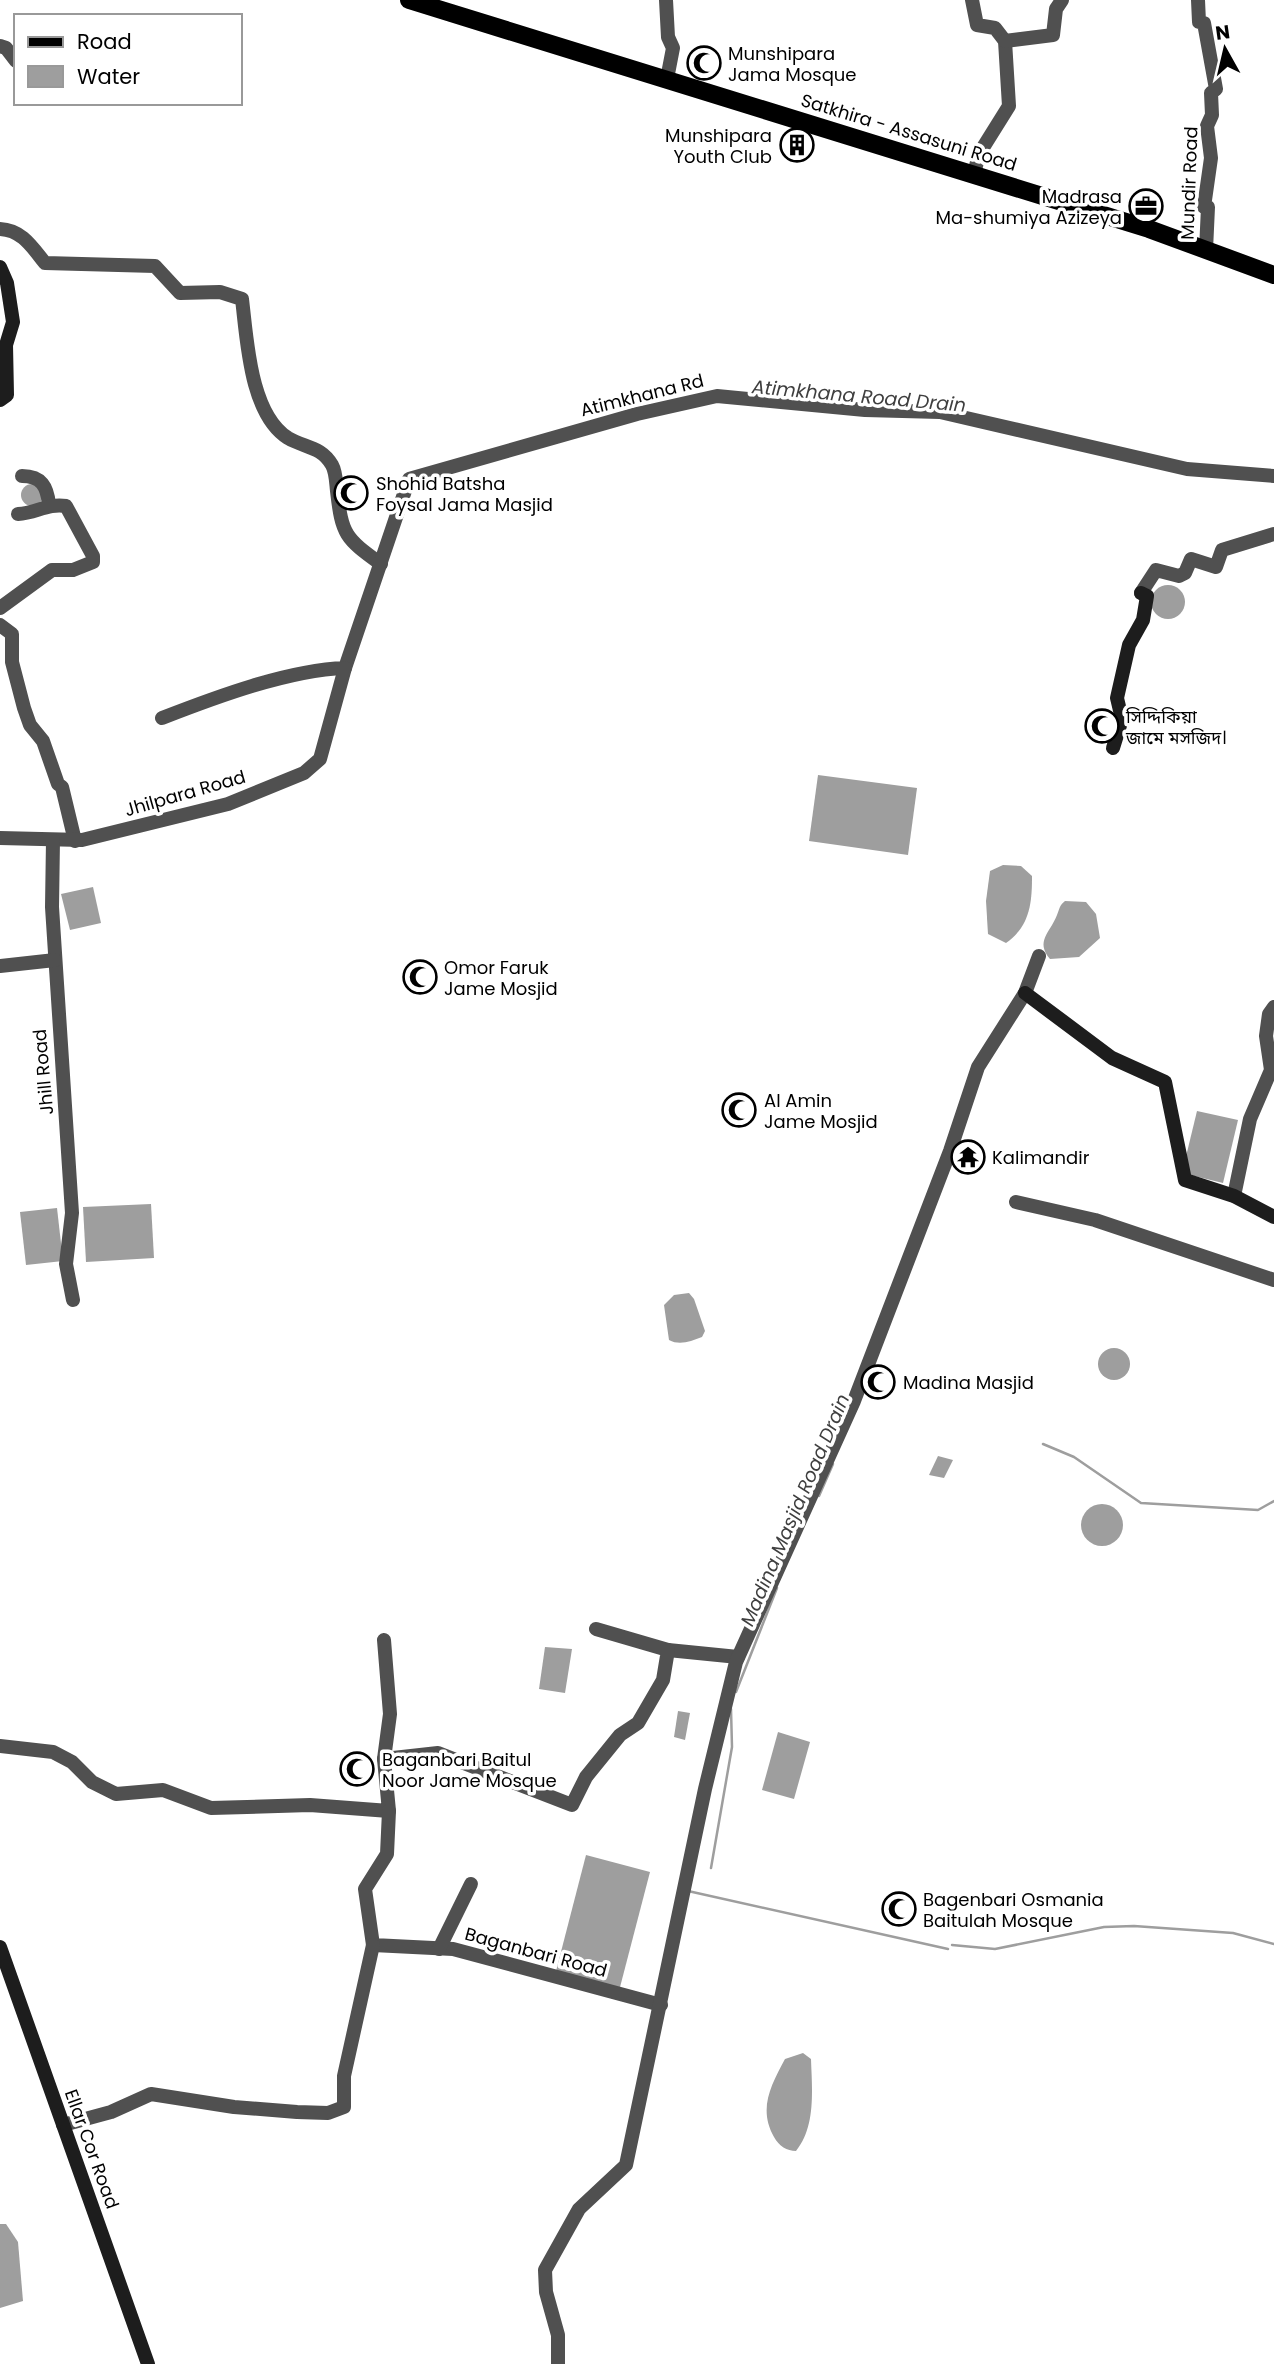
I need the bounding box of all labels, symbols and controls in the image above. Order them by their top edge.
legend [14,14,242,105]
north arrow [1190,14,1260,84]
text: N [1214,18,1232,47]
text: Road [77,27,132,56]
place label: Munshipara Jama Mosque [728,41,856,87]
mosque icon: Munshipara Jama Mosque [685,44,723,82]
text: Water [77,62,140,91]
street label: Satkhira - Assasuni Road [798,87,1020,177]
place label: Munshipara Youth Club [665,123,772,169]
building icon: Munshipara Youth Club [778,126,816,164]
street label: Mundir Road [1175,126,1203,240]
place label: Madrasa Ma-shumiya Azizeya [936,184,1122,230]
office icon: Madrasa Ma-shumiya Azizeya [1127,187,1165,225]
street label: Atimkhana Rd [578,368,706,422]
water label: Atimkhana Road Drain [750,373,967,419]
place label: Shohid Batsha Foysal Jama Masjid [376,471,553,517]
mosque icon: Shohid Batsha Foysal Jama Masjid [332,474,370,512]
place label: সিদ্দিকিয়া জামে মসজিদ। [1125,704,1226,750]
mosque icon: সিদ্দিকিয়া জামে মসজিদ। [1083,707,1121,745]
street label: Jhilpara Road [122,764,248,822]
place label: Omor Faruk Jame Mosjid [444,955,558,1001]
mosque icon: Omor Faruk Jame Mosjid [401,958,439,996]
street label: Jhill Road [27,1028,59,1116]
place label: Al Amin Jame Mosjid [764,1088,878,1134]
mosque icon: Al Amin Jame Mosjid [720,1091,758,1129]
temple icon: Kalimandir [949,1138,987,1176]
place label: Kalimandir [992,1145,1090,1170]
mosque icon: Madina Masjid [859,1363,897,1401]
place label: Madina Masjid [903,1370,1034,1395]
water label: Madina Masjid Road Drain [734,1390,856,1630]
place label: Baganbari Baitul Noor Jame Mosque [382,1747,557,1793]
mosque icon: Baganbari Baitul Noor Jame Mosque [338,1750,376,1788]
place label: Bagenbari Osmania Baitulah Mosque [923,1887,1104,1933]
mosque icon: Bagenbari Osmania Baitulah Mosque [880,1890,918,1928]
street label: Baganbari Road [462,1921,610,1983]
street label: Ellar Cor Road [59,2086,125,2212]

